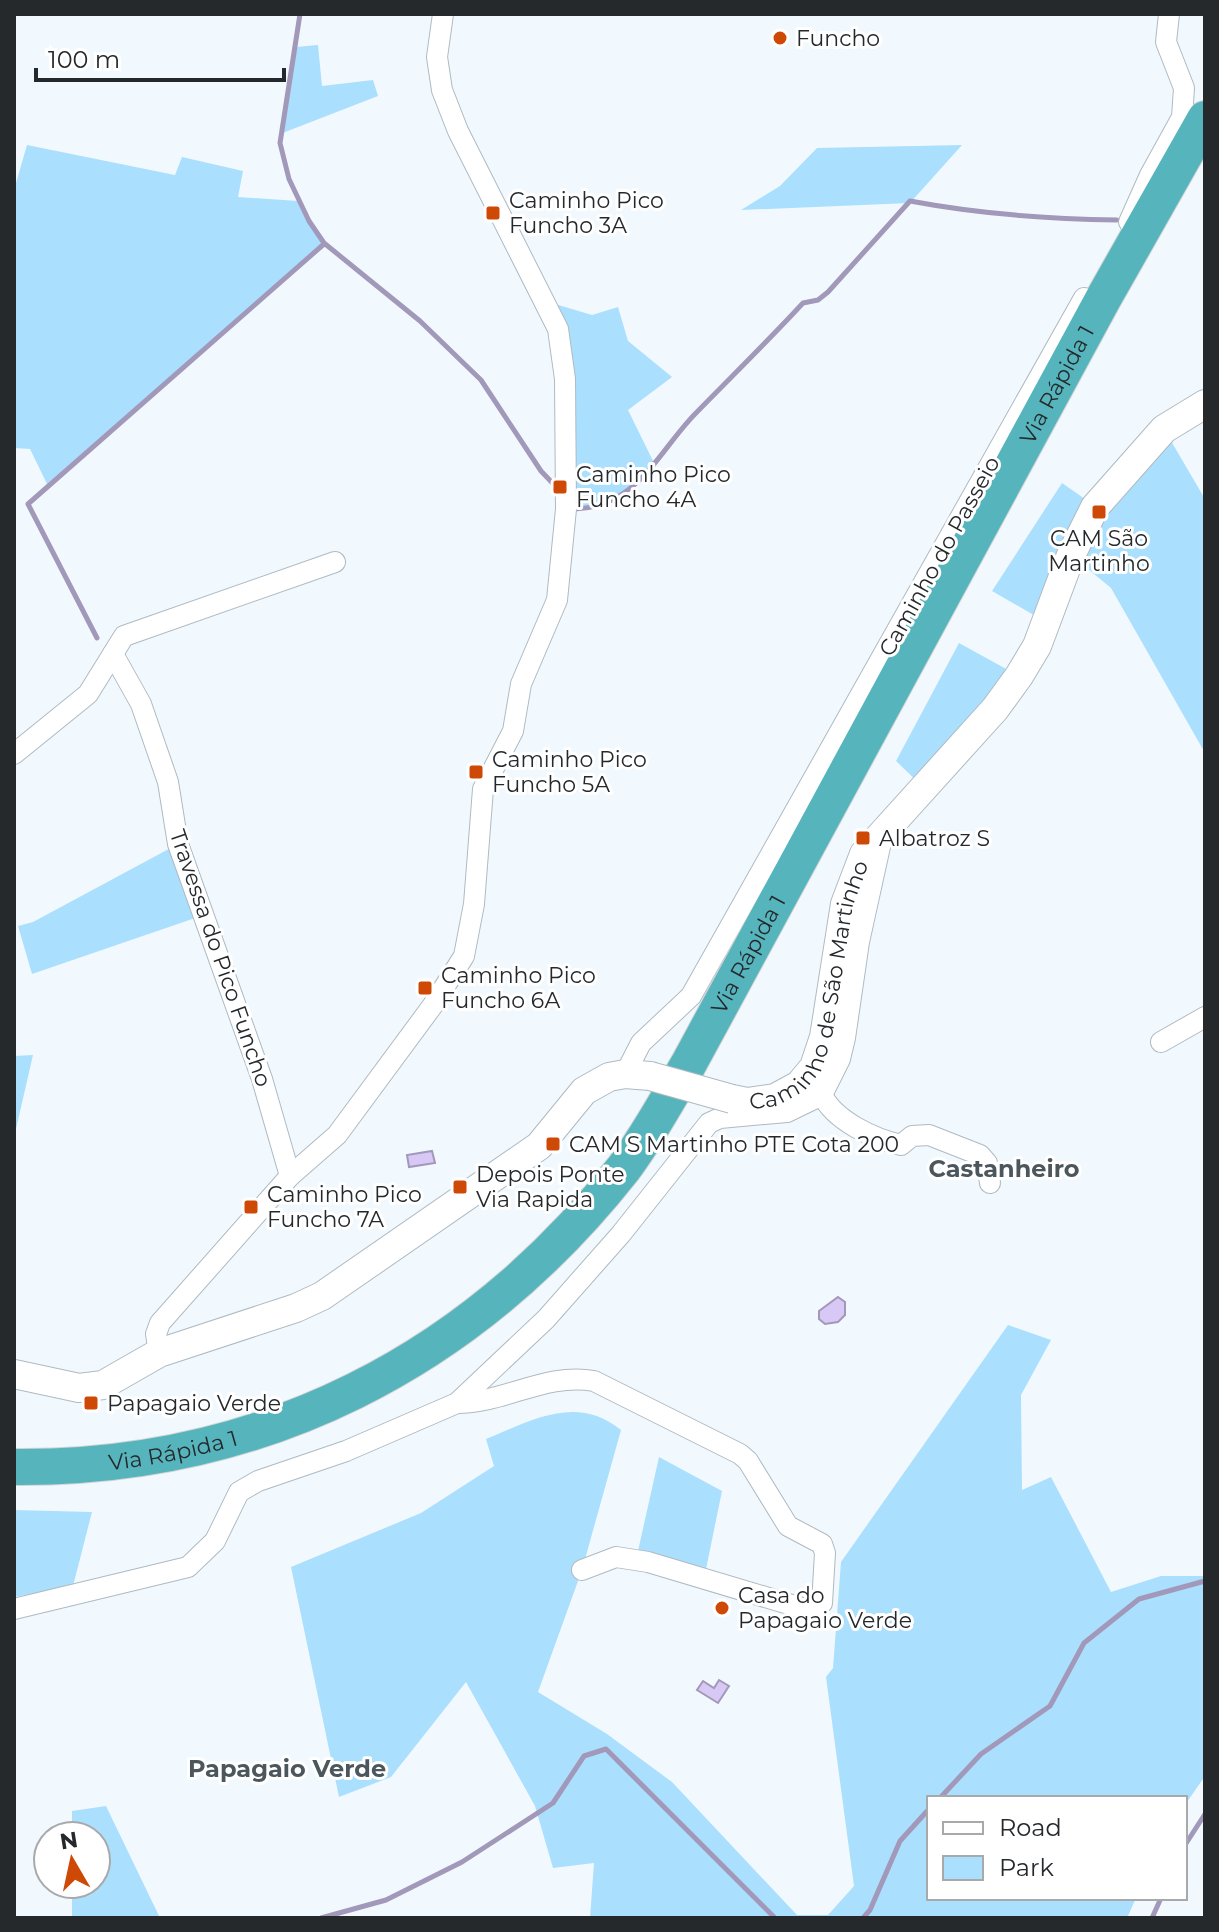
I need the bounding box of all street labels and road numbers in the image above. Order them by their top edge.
street label: Via Rápida 1 [1014,321,1100,449]
street label: Caminho do Passeio [873,452,1006,661]
street label: Travessa do Pico Funcho [164,826,277,1090]
street label: Caminho de São Martinho [748,857,874,1116]
street label: Via Rápida 1 [705,891,791,1019]
street label: Via Rápida 1 [107,1425,241,1476]

